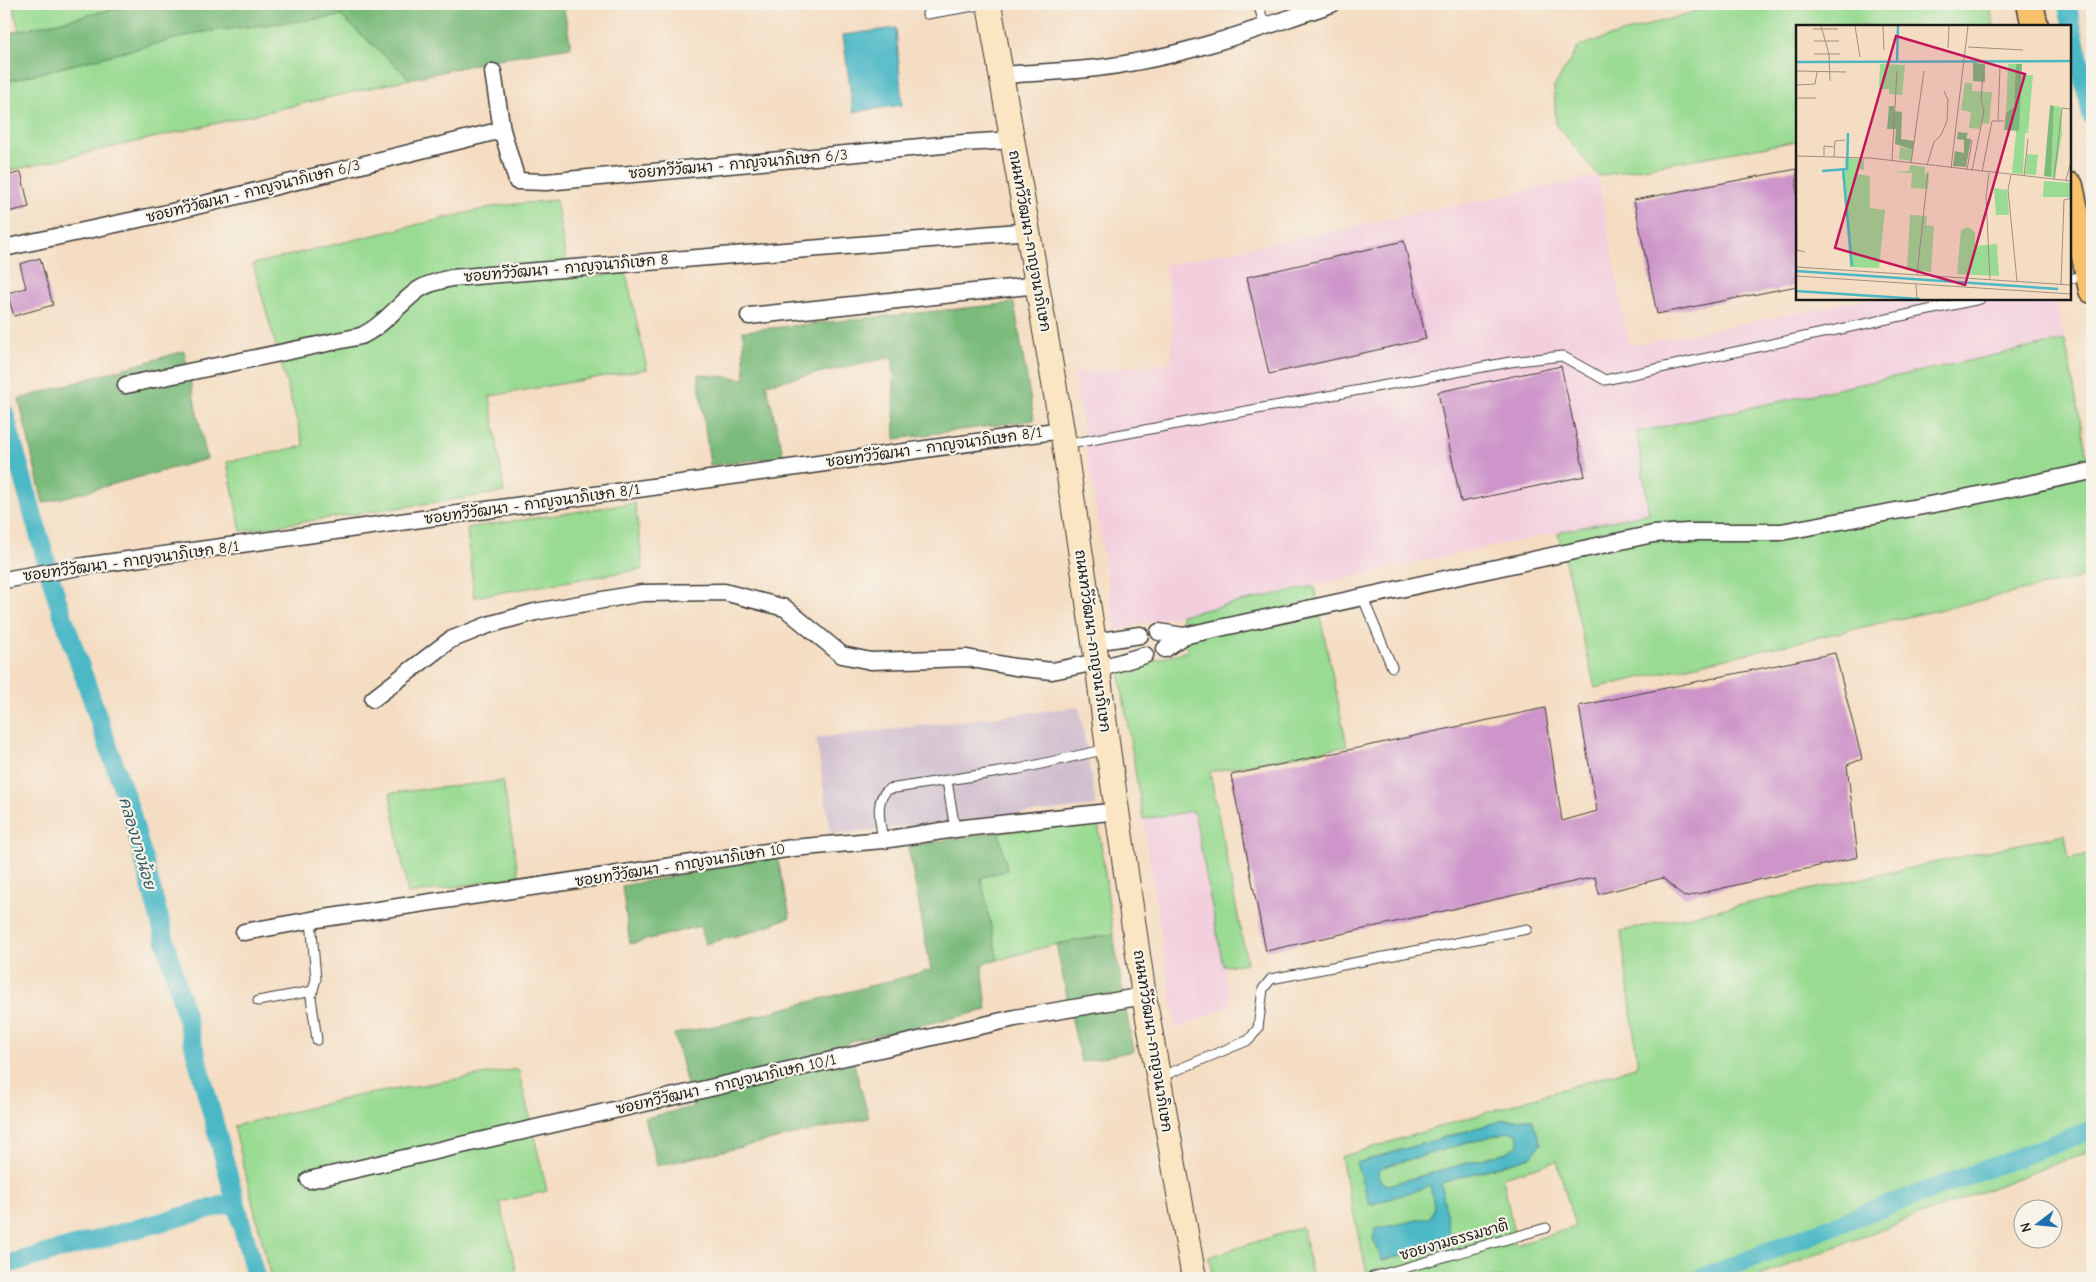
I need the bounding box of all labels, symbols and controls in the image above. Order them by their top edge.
inset map [1796,25,2071,300]
street label: ซอยทวีวัฒนา - กาญจนาภิเษก 6/3 [628,145,848,183]
street label: ถนนทวีวัฒนา-กาญจนาภิเษก [1005,149,1055,333]
street label: ซอยทวีวัฒนา - กาญจนาภิเษก 6/3 [144,156,362,226]
street label: ซอยทวีวัฒนา - กาญจนาภิเษก 8 [463,250,669,286]
street label: ซอยทวีวัฒนา - กาญจนาภิเษก 8/1 [825,423,1043,471]
street label: ซอยทวีวัฒนา - กาญจนาภิเษก 8/1 [423,480,641,528]
street label: ซอยทวีวัฒนา - กาญจนาภิเษก 8/1 [22,537,240,585]
street label: ถนนทวีวัฒนา-กาญจนาภิเษก [1071,549,1115,733]
water label: คลองบางน้อย [115,795,161,893]
street label: ซอยทวีวัฒนา - กาญจนาภิเษก 10 [574,839,786,891]
street label: ถนนทวีวัฒนา-กาญจนาภิเษก [1130,949,1176,1133]
street label: ซอยทวีวัฒนา - กาญจนาภิเษก 10/1 [614,1050,838,1118]
north arrow [2014,1200,2064,1250]
street label: ซอยงามธรรมชาติ [1397,1216,1511,1264]
text: N [2017,1221,2035,1234]

